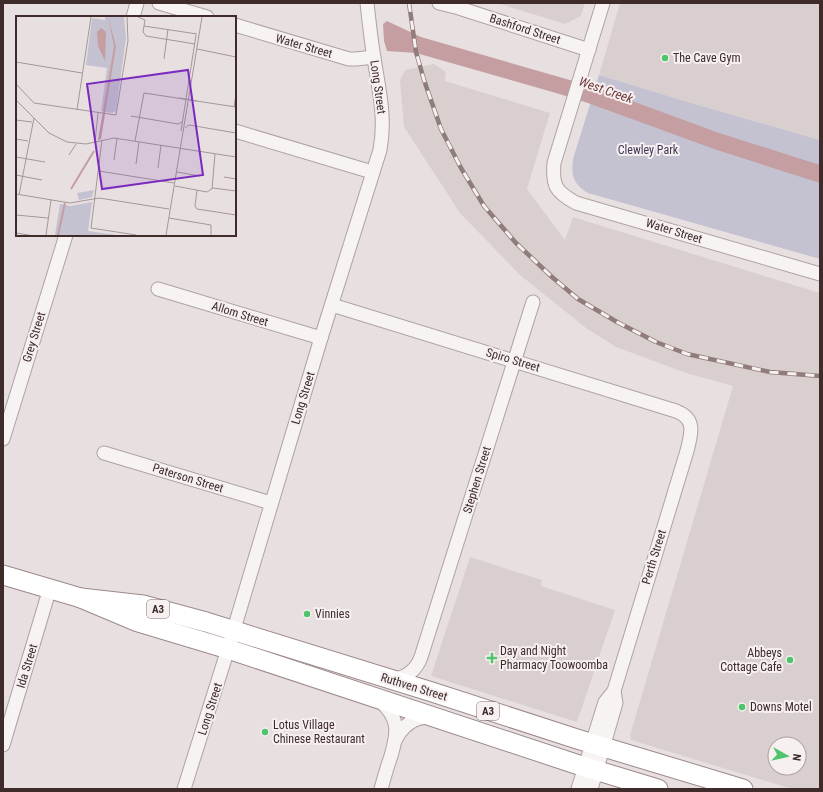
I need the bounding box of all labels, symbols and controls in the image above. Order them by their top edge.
street label: Bashford Street [488,11,563,47]
inset map [16,16,236,236]
street label: Water Street [274,31,334,61]
place label: The Cave Gym [673,51,740,65]
marker: The Cave Gym [660,53,670,63]
street label: Long Street [367,59,389,115]
water label: West Creek [577,74,635,106]
park label: Clewley Park [618,143,679,157]
street label: Water Street [644,216,704,246]
street label: Allom Street [210,299,270,329]
street label: Grey Street [20,310,48,364]
street label: Spiro Street [484,345,542,375]
street label: Long Street [288,370,318,426]
street label: Stephen Street [460,444,494,515]
street label: Paterson Street [151,461,226,496]
street label: Perth Street [639,528,669,586]
road number: A3 [147,600,169,618]
place label: Vinnies [315,607,350,621]
marker: Vinnies [302,609,312,619]
street label: Ida Street [14,642,40,690]
place label: Day and Night Pharmacy Toowoomba [500,644,608,672]
place label: Abbeys Cottage Cafe [720,646,782,674]
marker: Day and Night Pharmacy Toowoomba [487,653,497,663]
marker: Abbeys Cottage Cafe [785,655,795,665]
street label: Ruthven Street [379,670,449,704]
street label: Long Street [195,681,225,737]
place label: Downs Motel [750,700,812,714]
road number: A3 [477,702,499,720]
marker: Downs Motel [737,702,747,712]
place label: Lotus Village Chinese Restaurant [273,718,365,746]
marker: Lotus Village Chinese Restaurant [260,727,270,737]
north arrow [767,736,807,776]
text: N [789,753,803,762]

